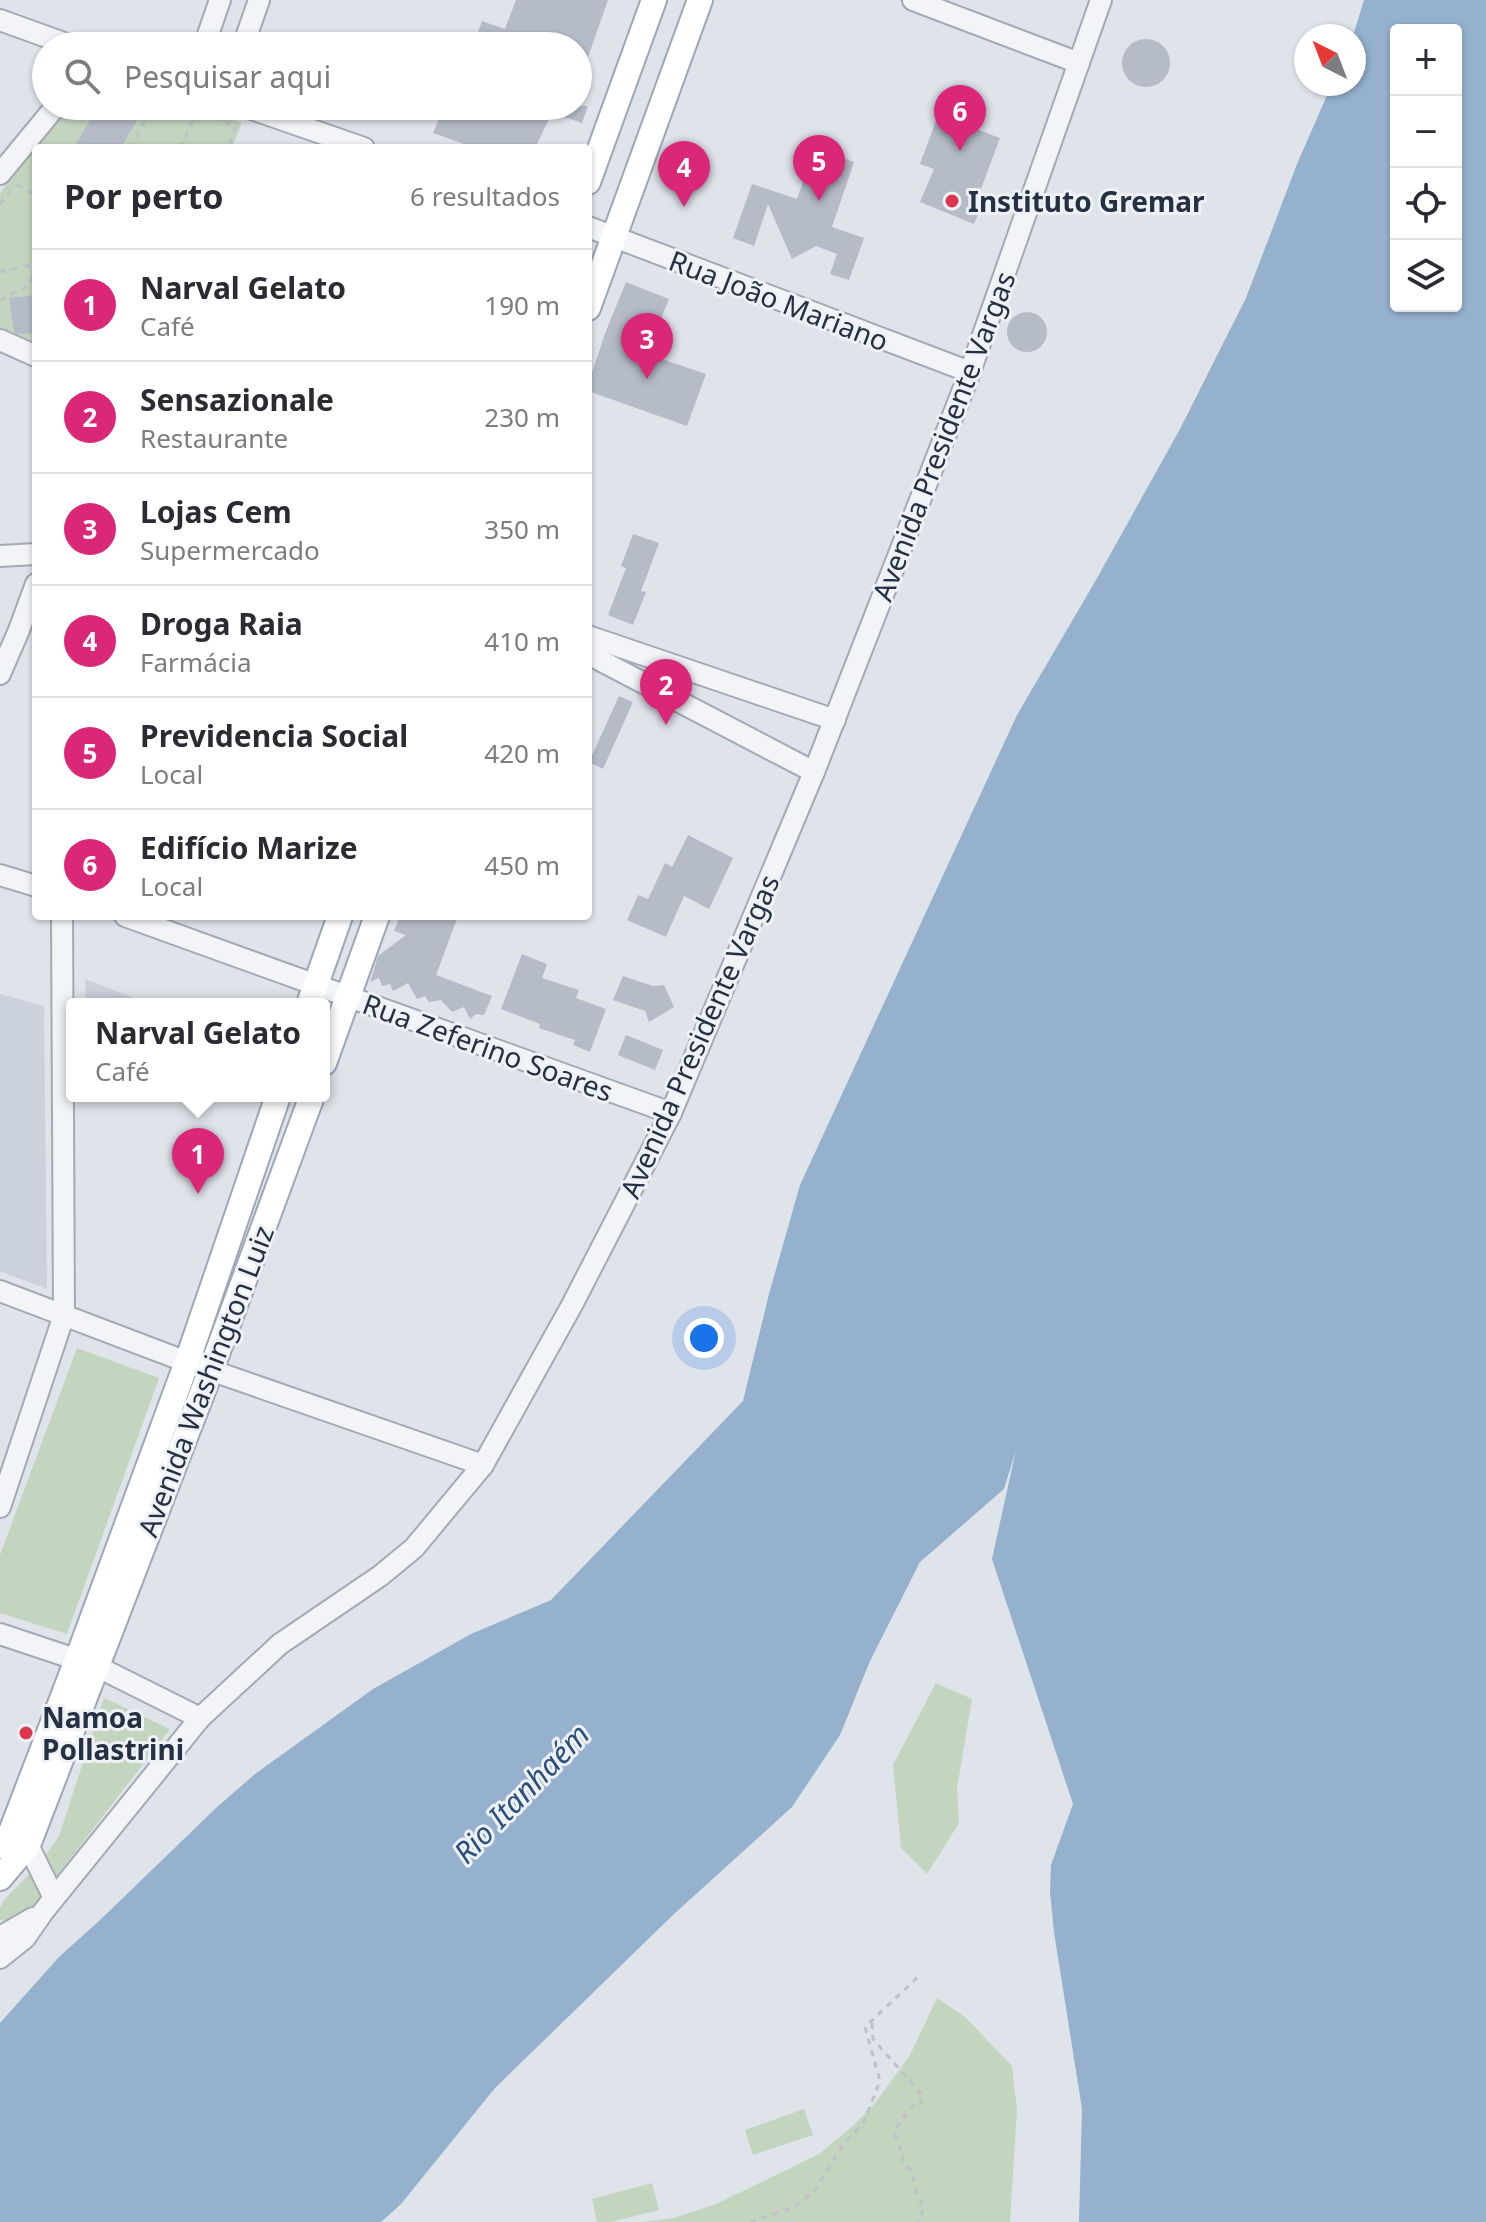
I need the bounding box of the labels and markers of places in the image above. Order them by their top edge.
pin: 6 [934,85,986,151]
pin: 5 [793,135,845,201]
pin: 4 [658,141,710,207]
place label: Instituto Gremar [968,182,1205,220]
marker: Instituto Gremar [943,192,961,210]
pin: 3 [621,313,673,379]
pin: 2 [640,659,692,725]
pin: 1 [172,1128,224,1194]
place label: Namoa Pollastrini [42,1698,184,1768]
marker: Namoa Pollastrini [17,1724,35,1742]

